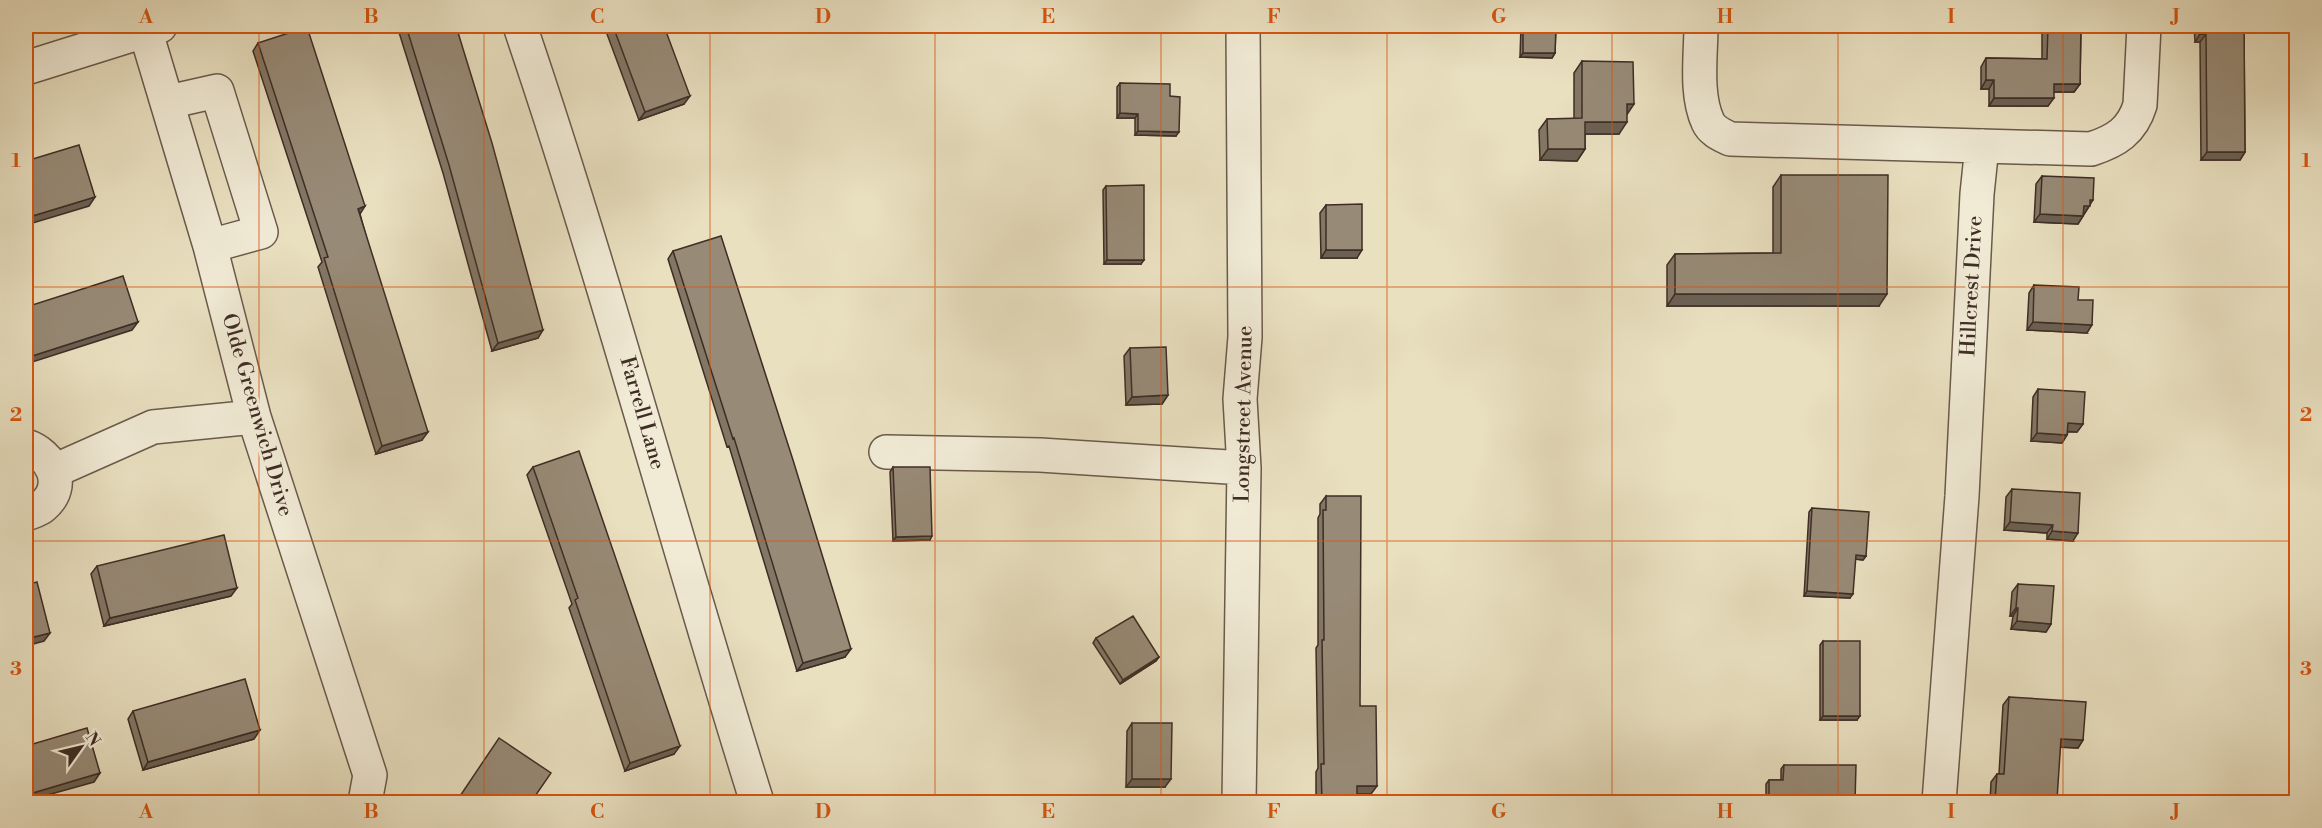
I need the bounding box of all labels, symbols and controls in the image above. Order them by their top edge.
text: A [138,5,154,30]
text: B [363,5,379,30]
text: C [590,5,604,30]
text: D [815,5,831,30]
text: E [1041,5,1055,30]
text: F [1267,5,1281,30]
text: G [1491,5,1507,30]
text: H [1717,5,1734,30]
text: I [1947,5,1955,30]
text: J [2169,5,2180,30]
text: 1 [11,149,21,174]
text: 1 [2301,149,2311,174]
street label: Hillcrest Drive [1955,215,1989,357]
street label: Olde Greenwich Drive [216,311,298,519]
street label: Longstreet Avenue [1229,325,1259,503]
street label: Farrell Lane [613,353,671,473]
text: 2 [10,403,22,428]
text: 2 [2300,403,2312,428]
text: 3 [10,657,22,682]
text: 3 [2300,657,2312,682]
north arrow [51,717,111,777]
text: N [81,728,105,750]
text: A [138,800,154,825]
text: B [363,800,379,825]
text: C [590,800,604,825]
text: D [815,800,831,825]
text: E [1041,800,1055,825]
text: F [1267,800,1281,825]
text: G [1491,800,1507,825]
text: H [1717,800,1734,825]
text: I [1947,800,1955,825]
text: J [2169,800,2180,825]

